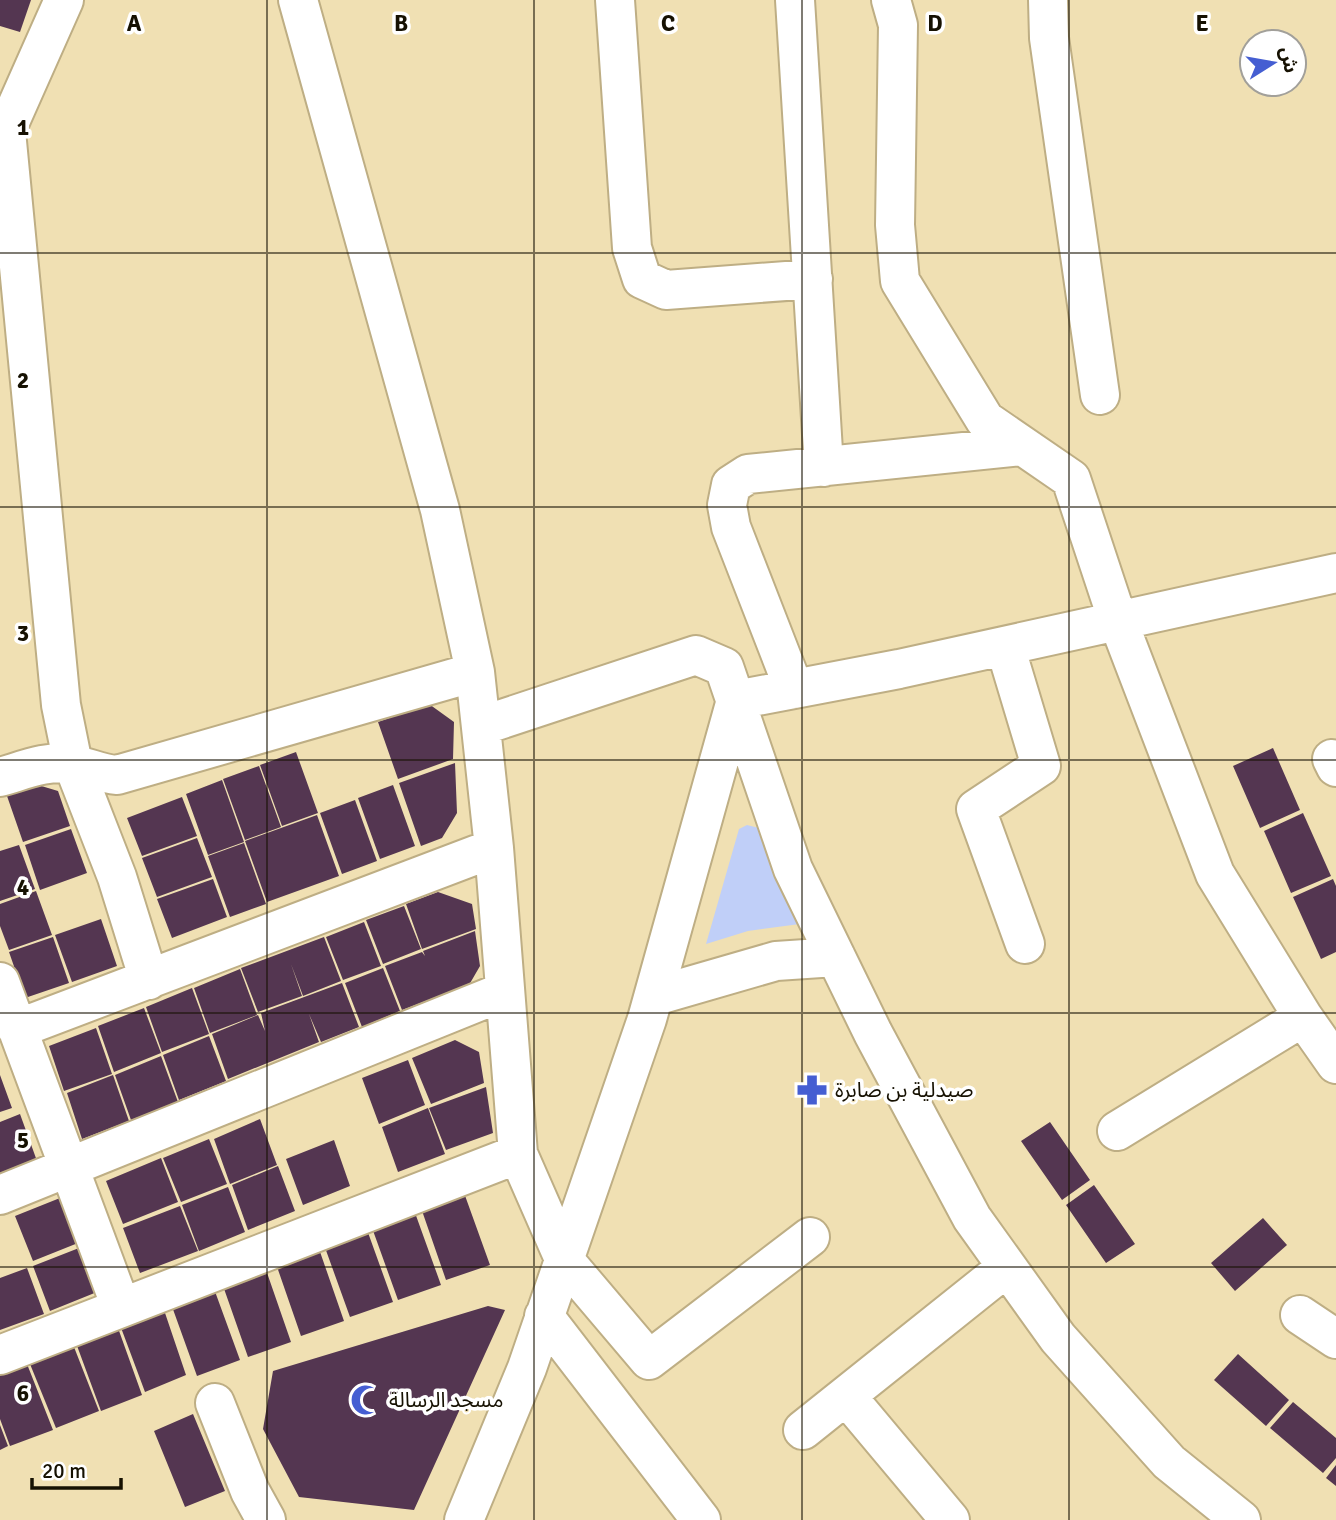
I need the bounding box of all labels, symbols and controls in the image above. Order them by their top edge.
text: A [127,9,142,38]
text: B [394,9,408,38]
text: C [661,9,675,38]
text: D [927,9,943,38]
text: E [1195,9,1209,38]
north arrow [1238,28,1308,98]
text: ش [1274,45,1303,75]
text: 1 [17,113,29,142]
text: 2 [17,366,29,395]
text: 3 [17,619,29,648]
text: 4 [17,873,29,902]
pharmacy icon: صيدلية بن صابرة [795,1073,829,1107]
place label: صيدلية بن صابرة [835,1077,973,1103]
text: 5 [17,1126,29,1155]
text: 6 [17,1379,29,1408]
mosque icon: مسجد الرسالة [349,1383,383,1417]
place label: مسجد الرسالة [389,1387,503,1413]
scale bar [32,1446,121,1490]
text: 20 m [42,1458,86,1484]

